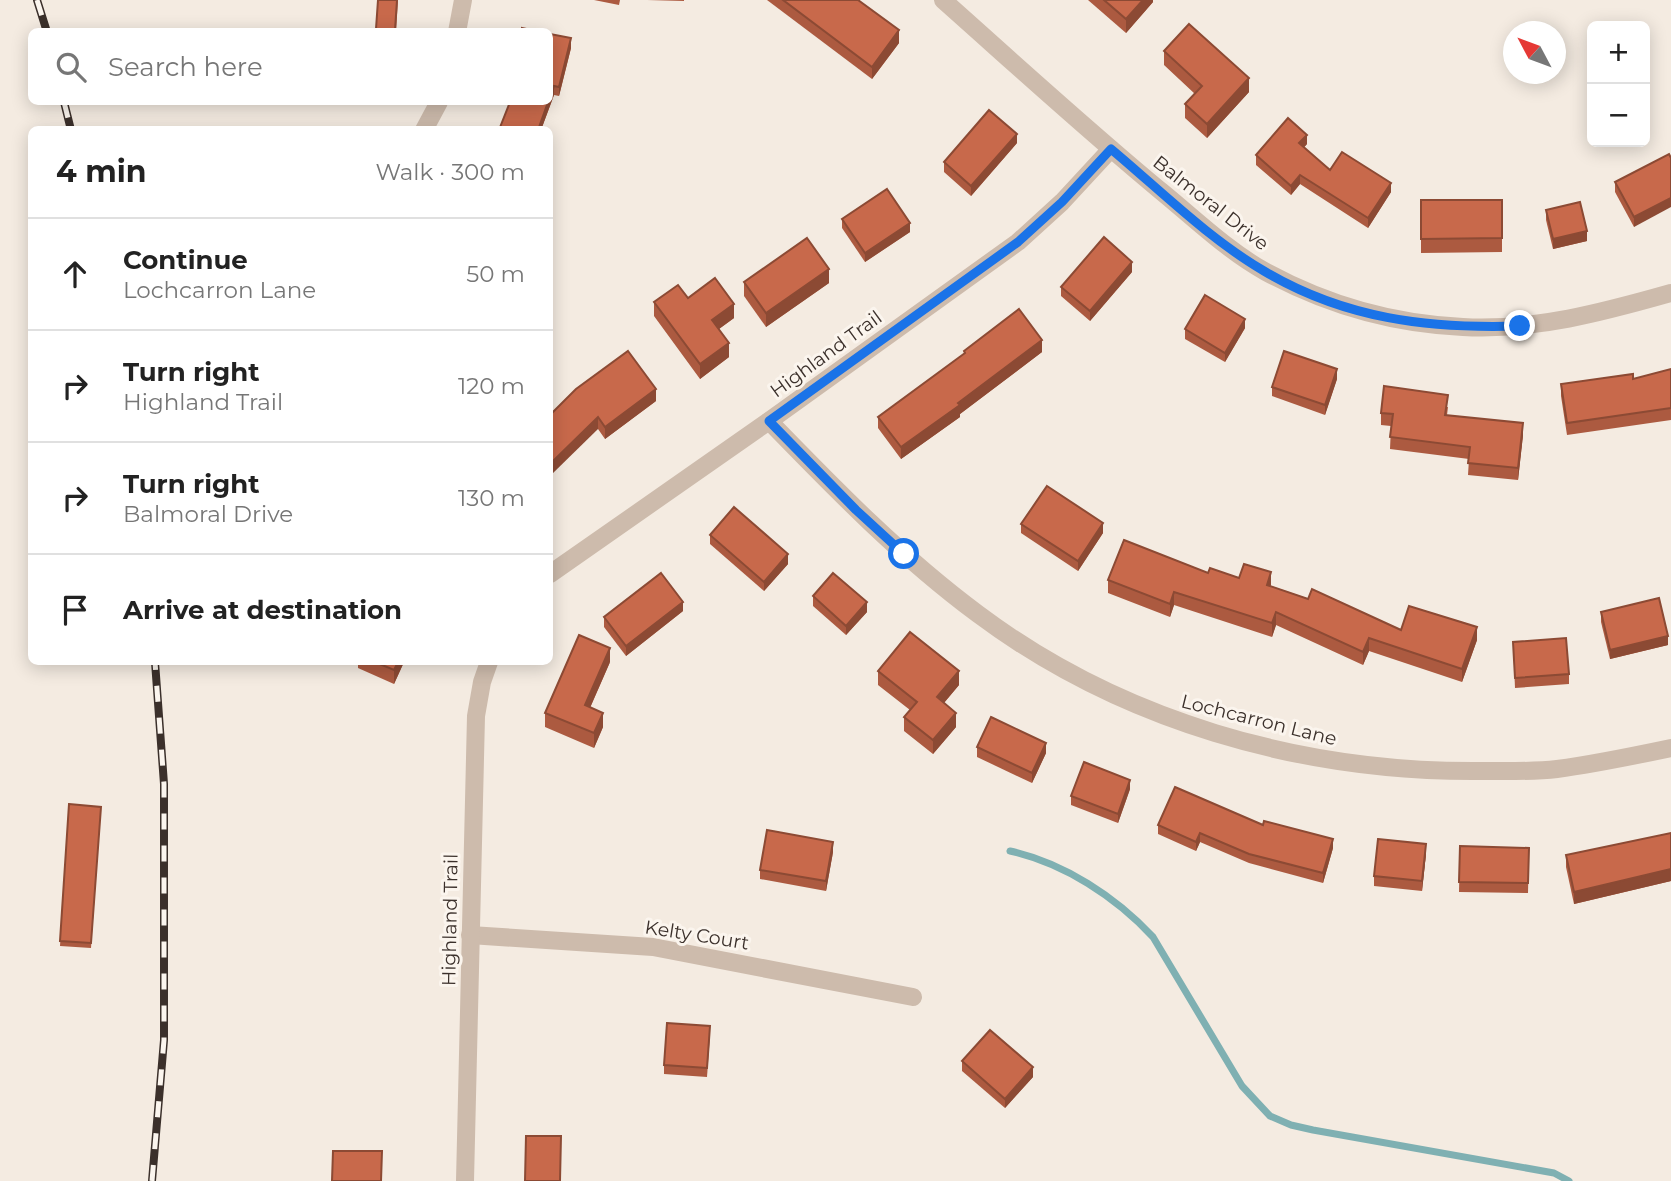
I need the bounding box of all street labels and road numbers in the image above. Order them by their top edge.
street label: Balmoral Drive [1149,151,1273,255]
street label: Highland Trail [766,306,886,402]
street label: Lochcarron Lane [1179,690,1339,750]
street label: Highland Trail [437,854,463,986]
street label: Kelty Court [643,915,751,955]

